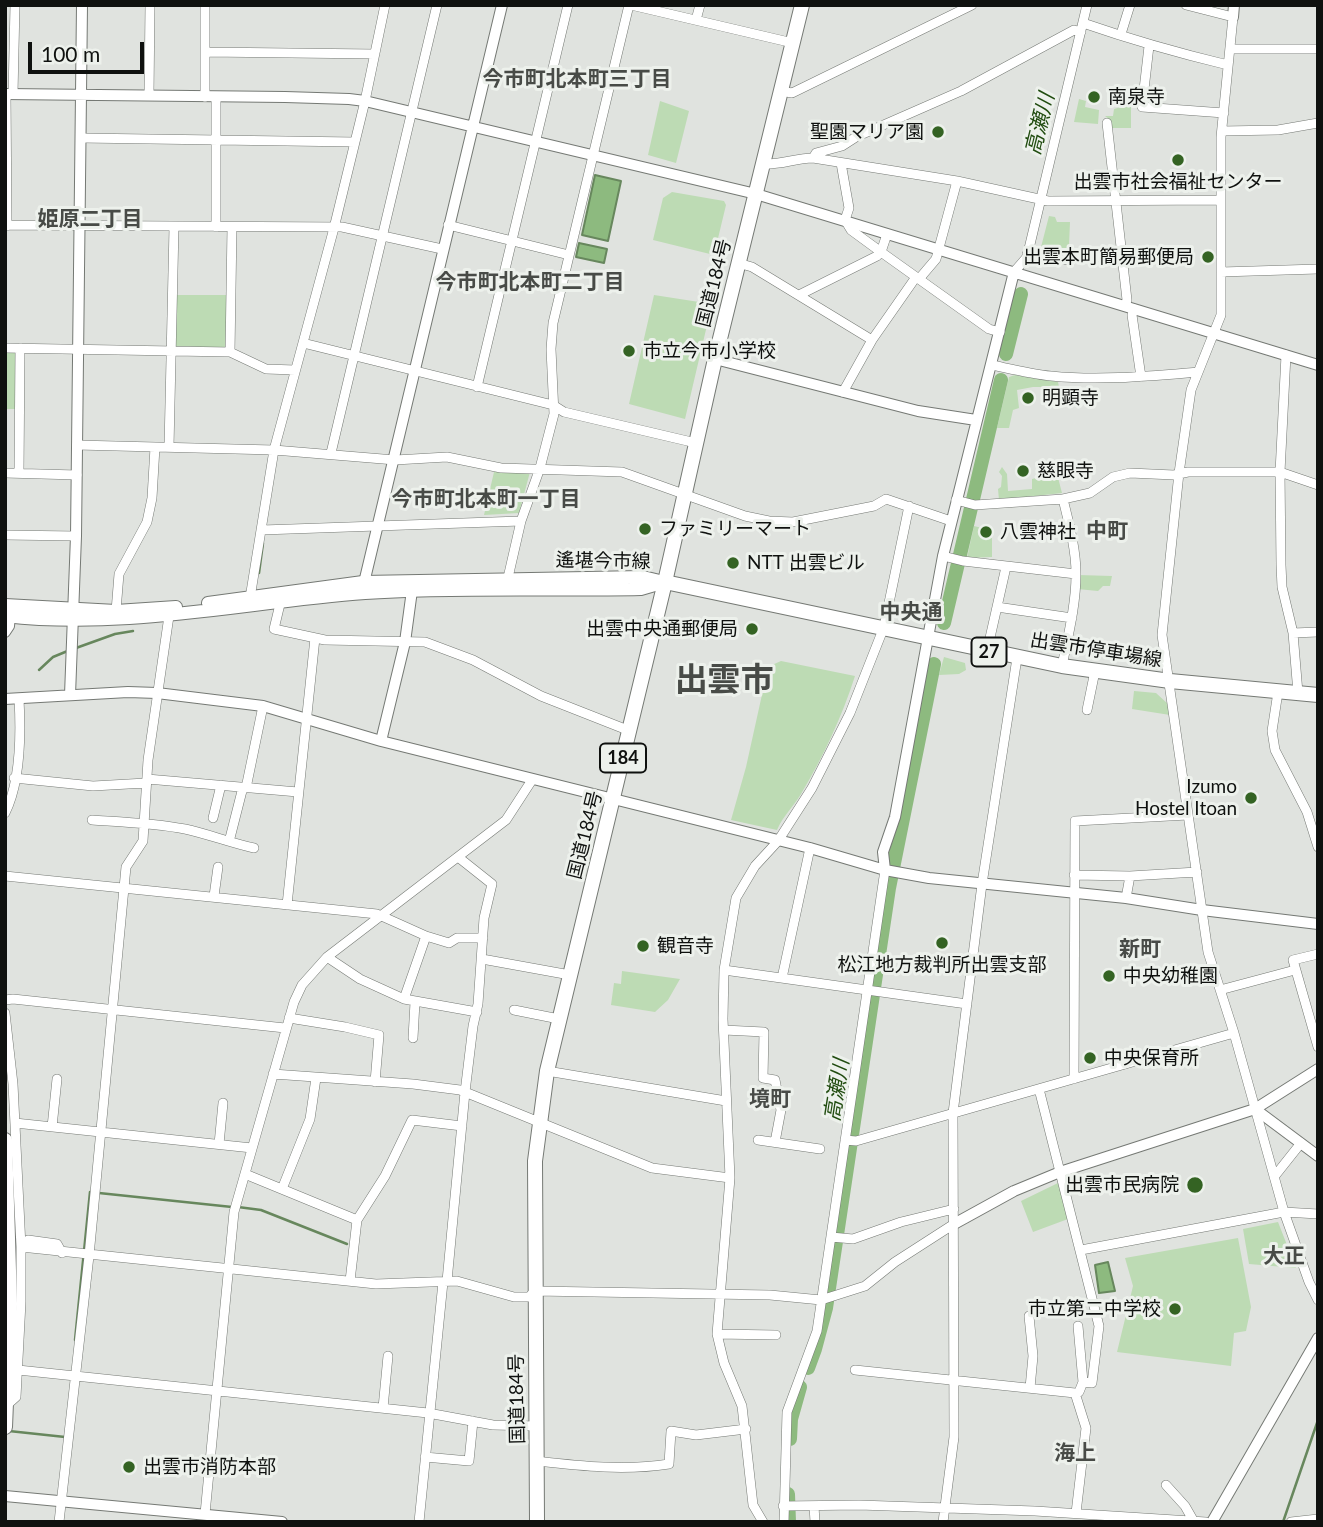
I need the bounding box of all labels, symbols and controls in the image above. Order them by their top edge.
scale bar [32,28,147,72]
text: 100 m [41,41,100,66]
district label: 今市町北本町三丁目 [483,66,671,92]
place label: 南泉寺 [1108,86,1165,108]
marker: 南泉寺 [1086,89,1102,105]
water label: 高瀬川 [1020,90,1060,158]
place label: 聖園マリア園 [810,121,924,143]
marker: 聖園マリア園 [930,124,946,140]
marker: 出雲市社会福祉センター [1170,152,1186,168]
place label: 出雲市社会福祉センター [1074,171,1282,193]
district label: 姫原二丁目 [38,206,142,232]
street label: 国道184号 [692,237,736,329]
place label: 出雲本町簡易郵便局 [1023,246,1194,268]
marker: 出雲本町簡易郵便局 [1200,249,1216,265]
district label: 今市町北本町二丁目 [436,269,624,295]
place label: 市立今市小学校 [643,340,776,362]
marker: 市立今市小学校 [621,343,637,359]
place label: 明顕寺 [1042,387,1099,409]
marker: 明顕寺 [1020,390,1036,406]
place label: 慈眼寺 [1037,460,1094,482]
marker: 慈眼寺 [1015,463,1031,479]
district label: 今市町北本町一丁目 [392,486,580,512]
place label: ファミリーマート [659,518,811,540]
district label: 中町 [1086,518,1128,544]
marker: ファミリーマート [637,521,653,537]
place label: 八雲神社 [1000,521,1076,543]
marker: 八雲神社 [978,524,994,540]
street label: 遙堪今市線 [555,549,651,573]
place label: NTT 出雲ビル [747,552,865,574]
marker: NTT 出雲ビル [725,555,741,571]
district label: 中央通 [880,599,942,625]
place label: 出雲中央通郵便局 [586,618,738,640]
marker: 出雲中央通郵便局 [744,621,760,637]
street label: 出雲市停車場線 [1029,628,1163,672]
road number: 27 [972,638,1006,666]
district label: 出雲市 [675,660,773,700]
road number: 184 [600,744,646,772]
place label: Izumo Hostel Itoan [1135,776,1237,820]
street label: 国道184号 [563,789,607,881]
marker: Izumo Hostel Itoan [1243,790,1259,806]
place label: 観音寺 [657,935,714,957]
marker: 松江地方裁判所出雲支部 [934,935,950,951]
district label: 新町 [1119,936,1161,962]
marker: 観音寺 [635,938,651,954]
place label: 松江地方裁判所出雲支部 [838,954,1046,976]
place label: 中央幼稚園 [1123,965,1218,987]
marker: 中央幼稚園 [1101,968,1117,984]
place label: 中央保育所 [1104,1047,1199,1069]
marker: 中央保育所 [1082,1050,1098,1066]
water label: 高瀬川 [820,1057,854,1123]
district label: 境町 [749,1086,791,1112]
place label: 出雲市民病院 [1065,1174,1179,1196]
marker: 出雲市民病院 [1185,1175,1205,1195]
district label: 大正 [1263,1243,1305,1269]
place label: 市立第二中学校 [1028,1298,1161,1320]
marker: 市立第二中学校 [1167,1301,1183,1317]
street label: 国道184号 [505,1354,529,1444]
district label: 海上 [1054,1440,1096,1466]
place label: 出雲市消防本部 [143,1456,276,1478]
marker: 出雲市消防本部 [121,1459,137,1475]

